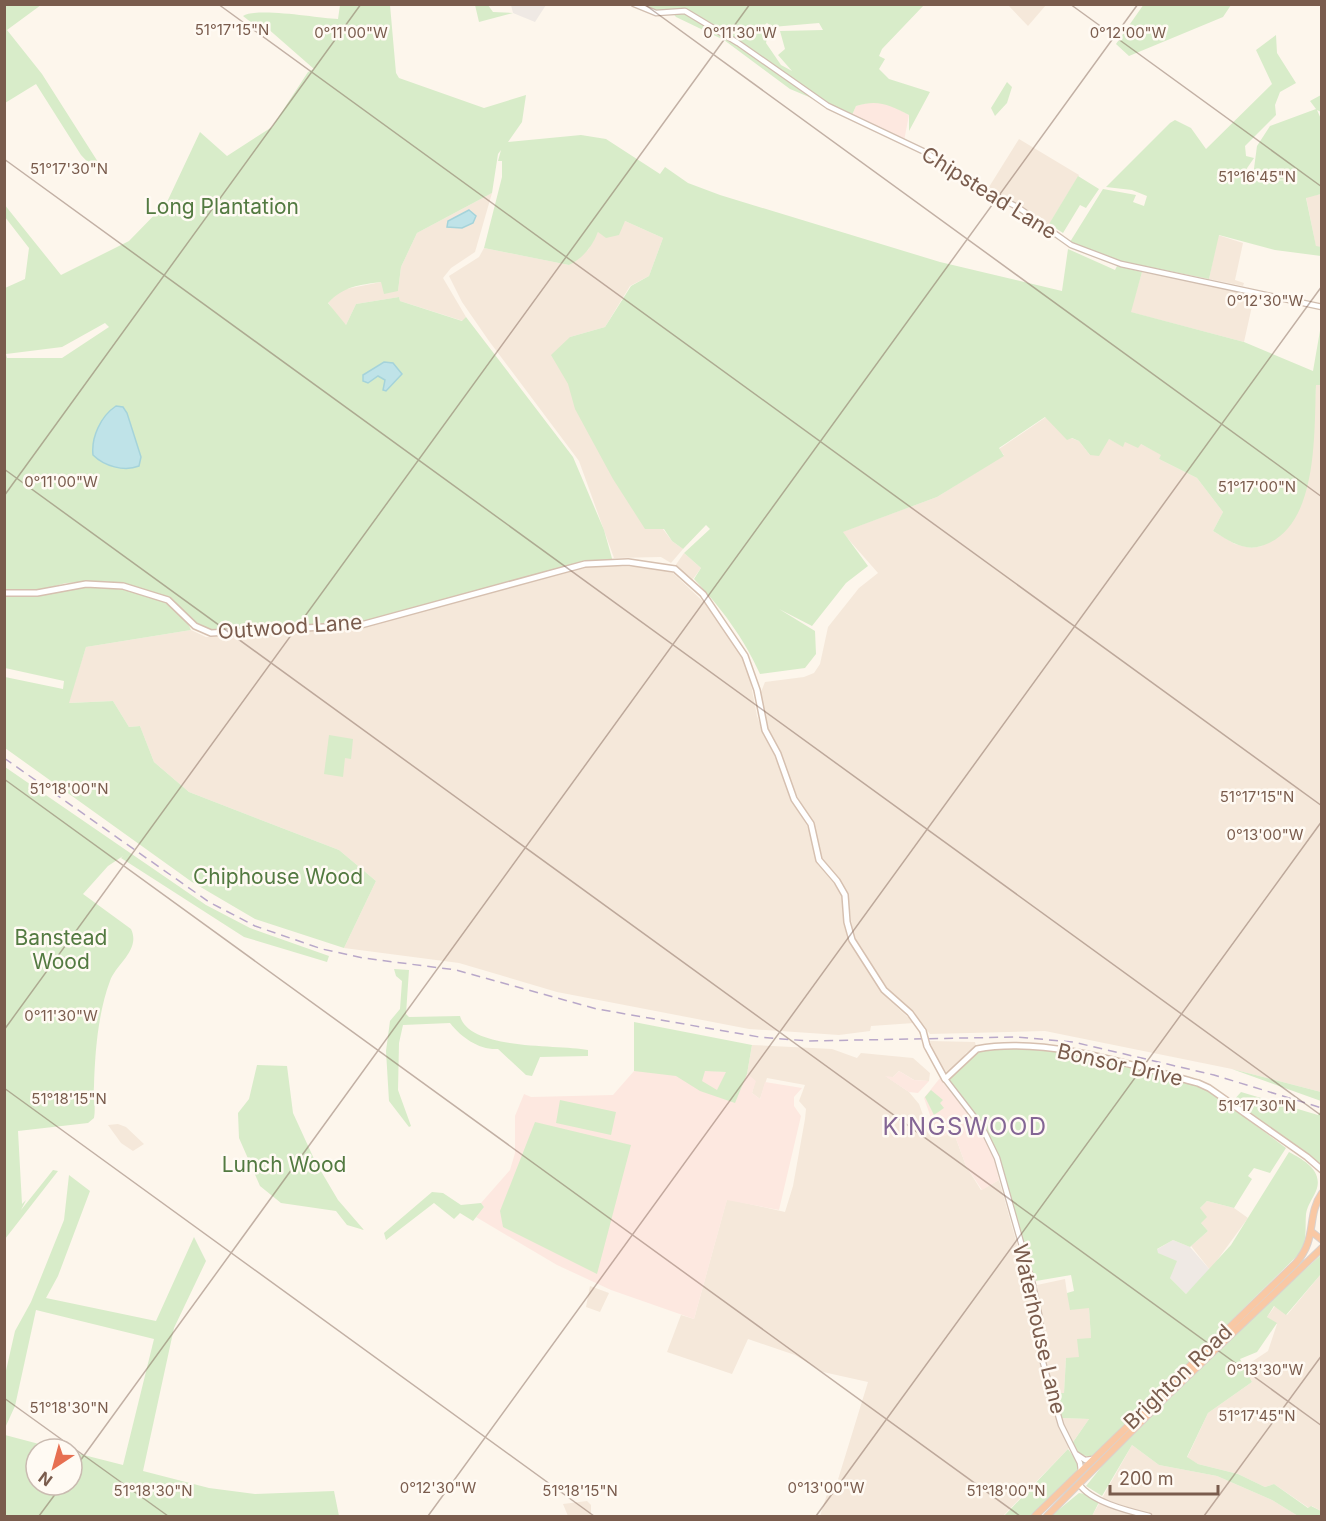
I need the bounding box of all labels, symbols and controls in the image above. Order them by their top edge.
text: 51°17'15"N [195,20,269,39]
text: 0°11'00"W [314,23,388,42]
text: 0°11'30"W [703,23,777,42]
text: 0°12'00"W [1090,23,1167,42]
street label: Chipstead Lane [917,141,1062,244]
text: 51°17'30"N [30,159,108,178]
text: 51°16'45"N [1218,167,1296,186]
park label: Long Plantation [145,194,299,219]
text: 0°12'30"W [1227,291,1303,310]
text: 0°11'00"W [24,472,98,491]
text: 51°17'00"N [1218,477,1296,496]
street label: Outwood Lane [217,609,363,644]
text: 51°18'00"N [29,779,109,798]
text: 51°17'15"N [1220,787,1294,806]
text: 0°13'00"W [1227,825,1304,844]
park label: Chiphouse Wood [193,864,363,889]
park label: Banstead Wood [15,925,107,974]
text: 0°11'30"W [24,1006,98,1025]
street label: Bonsor Drive [1055,1038,1185,1091]
text: 51°18'15"N [31,1089,107,1108]
text: 51°17'30"N [1218,1096,1296,1115]
district label: KINGSWOOD [882,1112,1048,1141]
park label: Lunch Wood [222,1152,346,1177]
street label: Waterhouse Lane [1008,1242,1071,1416]
street label: Brighton Road [1118,1319,1237,1434]
text: 0°13'30"W [1227,1360,1304,1379]
text: 51°18'30"N [30,1398,108,1417]
text: 51°17'45"N [1218,1406,1296,1425]
north arrow [24,1437,84,1497]
scale bar [1110,1458,1218,1496]
text: N [34,1467,56,1491]
text: 200 m [1119,1468,1174,1489]
text: 0°12'30"W [400,1478,476,1497]
text: 0°13'00"W [788,1478,865,1497]
text: 51°18'30"N [114,1481,192,1500]
text: 51°18'15"N [542,1481,618,1500]
text: 51°18'00"N [966,1481,1046,1500]

